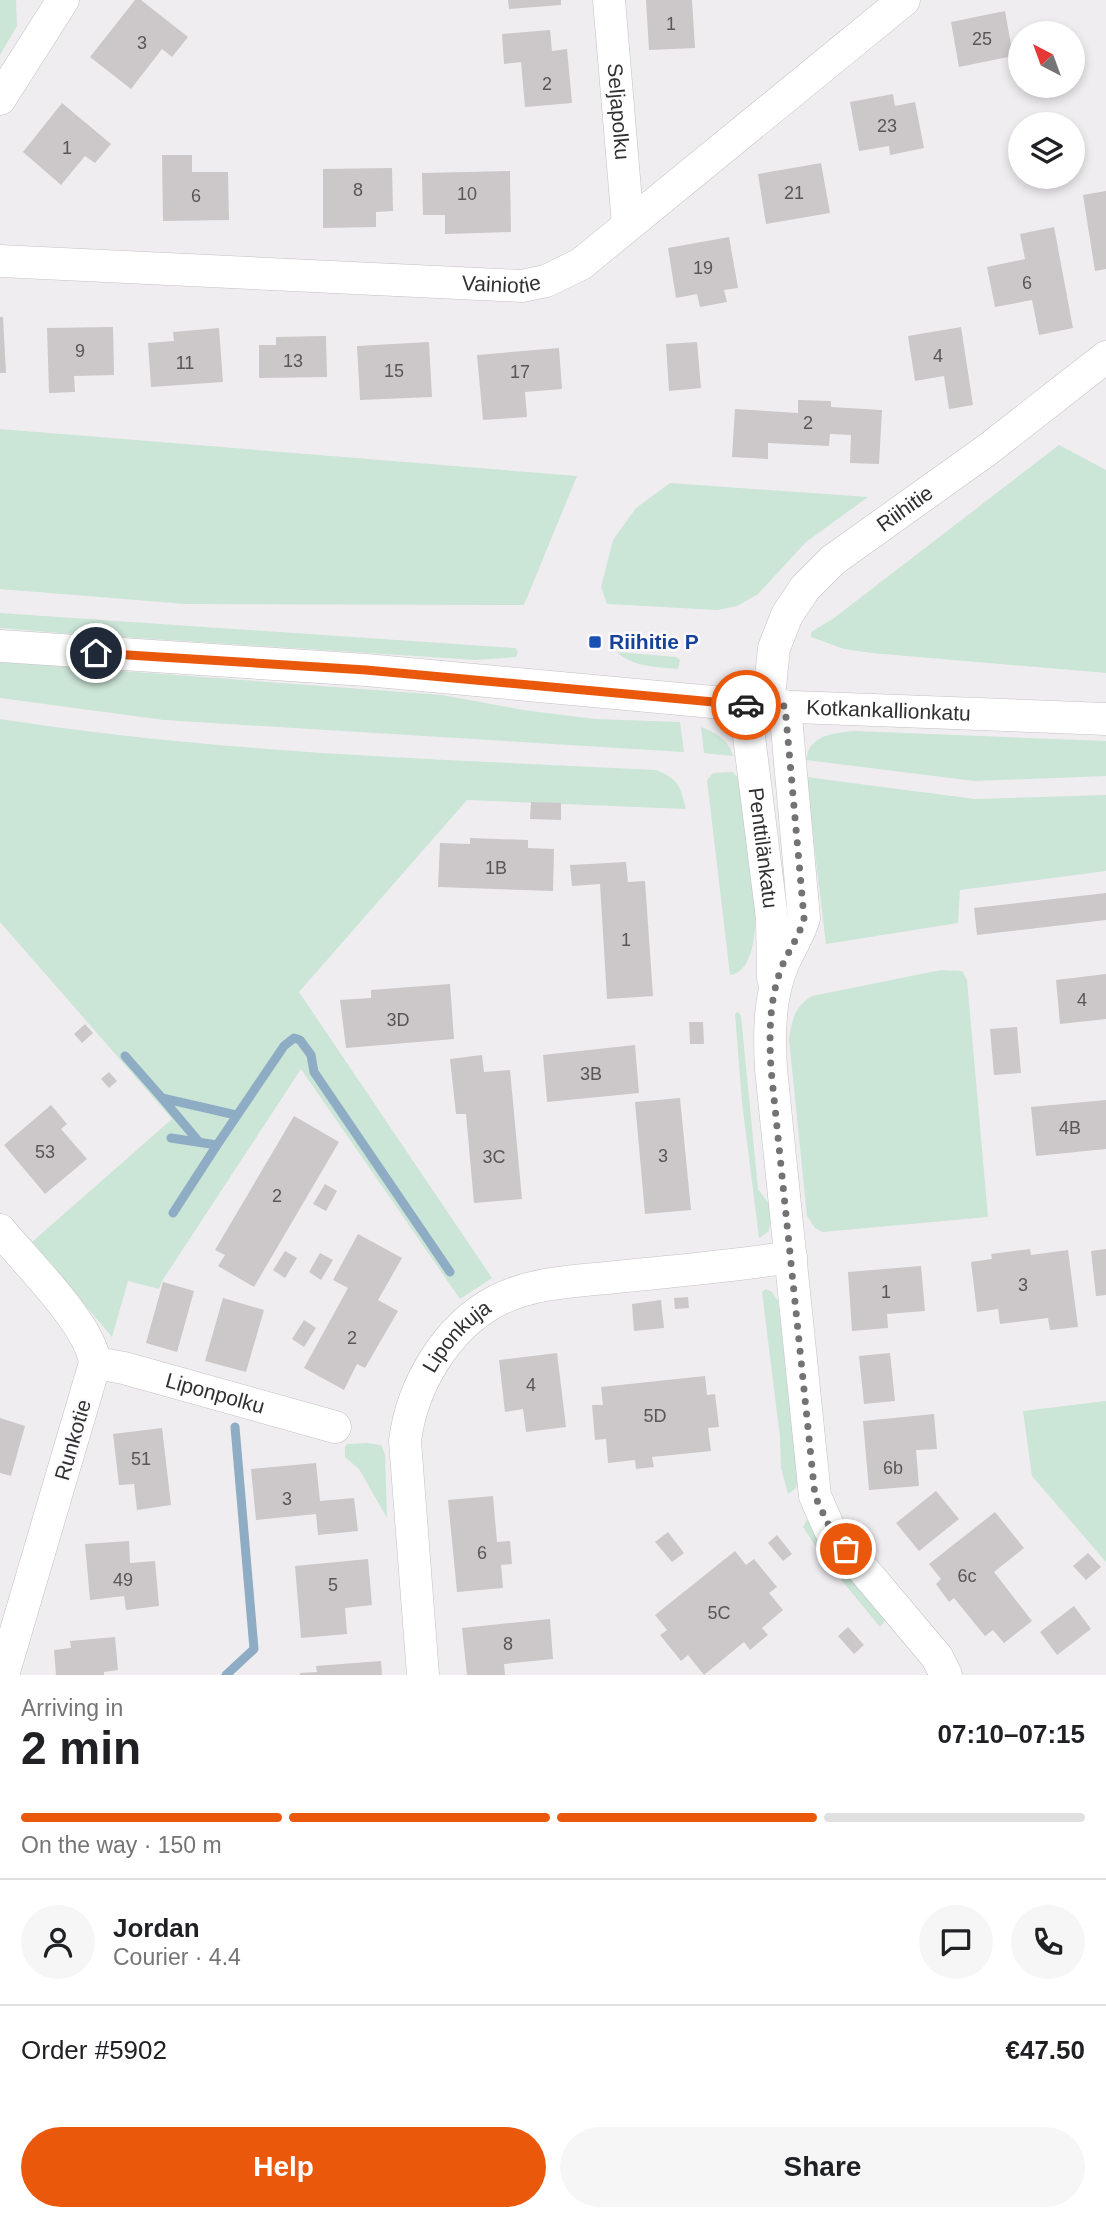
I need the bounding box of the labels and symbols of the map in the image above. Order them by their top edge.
house number: 1 [666,14,676,34]
north arrow [1008,21,1085,98]
house number: 25 [972,29,992,49]
house number: 3 [137,33,147,53]
street label: Seljapolku [603,62,634,161]
house number: 2 [542,74,552,94]
house number: 23 [877,116,897,136]
house number: 1 [62,138,72,158]
house number: 8 [353,180,363,200]
house number: 21 [784,183,804,203]
house number: 10 [457,184,477,204]
house number: 6 [191,186,201,206]
house number: 19 [693,258,713,278]
street label: Vainiotie [461,270,543,297]
house number: 6 [1022,273,1032,293]
house number: 9 [75,341,85,361]
house number: 4 [933,346,943,366]
house number: 13 [283,351,303,371]
house number: 11 [176,353,194,373]
house number: 15 [384,361,404,381]
house number: 17 [510,362,530,382]
house number: 2 [803,413,813,433]
street label: Riihitie [872,481,937,536]
pin [66,623,126,683]
place label: Riihitie P [609,630,699,653]
marker: Riihitie P [587,634,603,650]
courier [711,670,781,740]
street label: Kotkankallionkatu [806,695,971,725]
street label: Penttilänkatu [745,786,783,910]
house number: 1B [485,858,507,878]
house number: 1 [621,930,631,950]
house number: 4 [1077,990,1087,1010]
house number: 3D [386,1010,410,1030]
house number: 3B [580,1064,602,1084]
house number: 4B [1059,1118,1081,1138]
house number: 53 [35,1142,55,1162]
house number: 3 [658,1146,668,1166]
house number: 3C [482,1147,506,1167]
house number: 2 [272,1186,282,1206]
house number: 3 [1018,1275,1028,1295]
house number: 1 [881,1282,891,1302]
street label: Liponkuja [418,1295,495,1376]
house number: 2 [347,1328,357,1348]
street label: Liponpolku [163,1368,267,1418]
house number: 4 [526,1375,536,1395]
street label: Runkotie [50,1397,95,1483]
house number: 5D [643,1406,667,1426]
house number: 51 [131,1449,151,1469]
house number: 6b [883,1458,903,1478]
house number: 3 [282,1489,292,1509]
pin [816,1519,876,1579]
house number: 6 [477,1543,487,1563]
house number: 6c [957,1566,977,1586]
house number: 49 [113,1570,133,1590]
house number: 5 [328,1575,338,1595]
house number: 5C [707,1603,731,1623]
house number: 8 [503,1634,513,1654]

